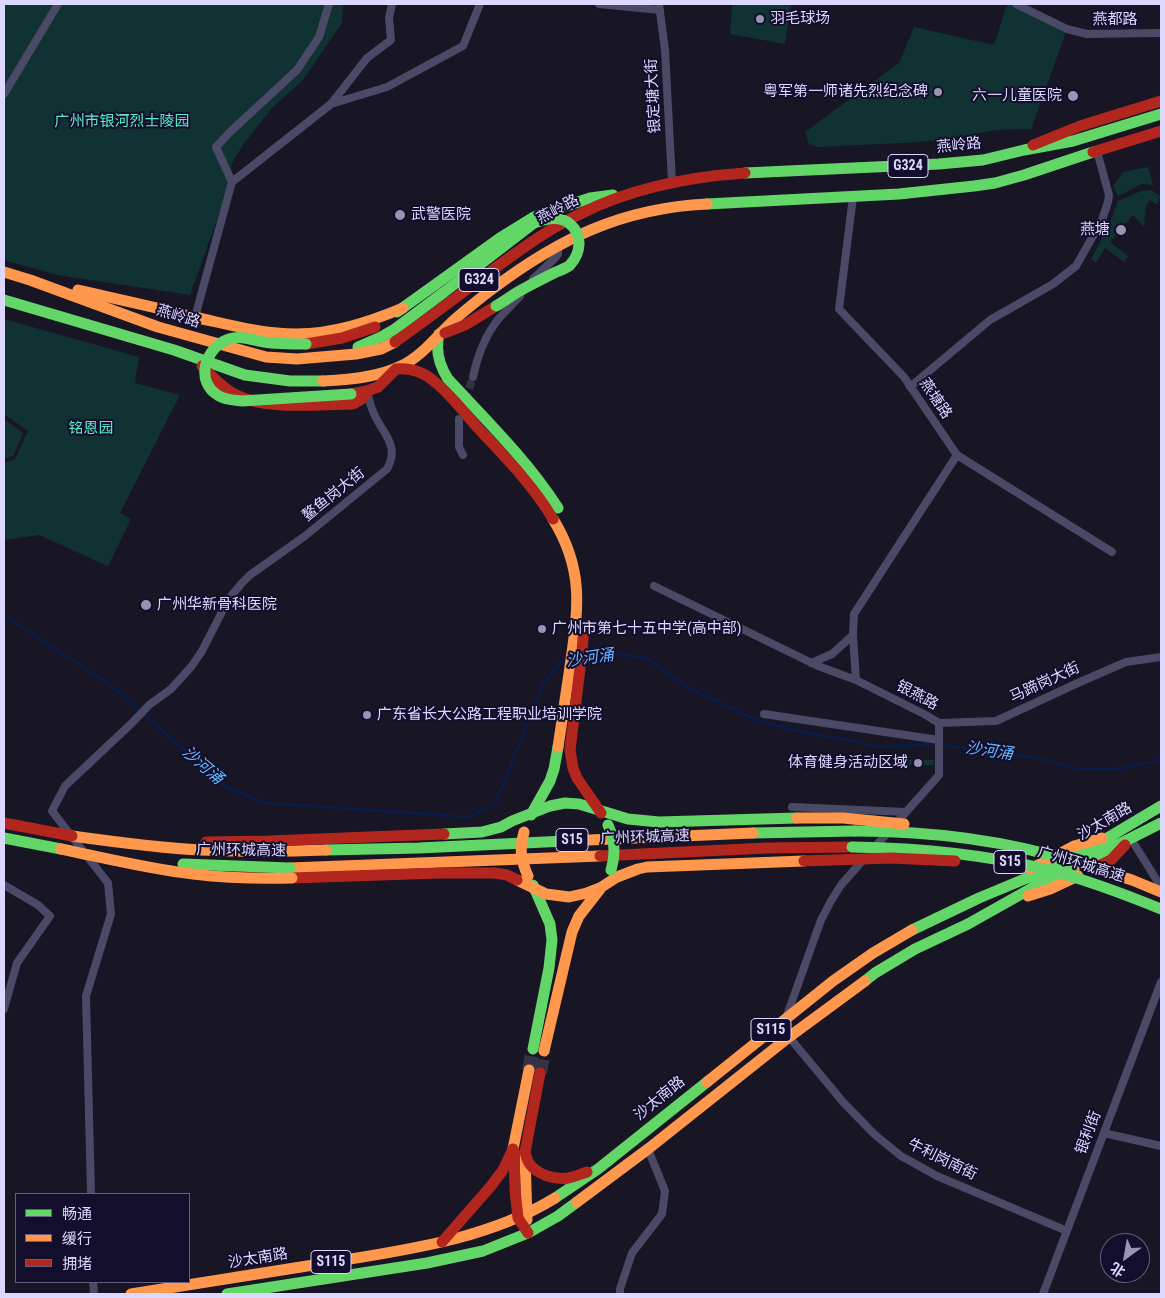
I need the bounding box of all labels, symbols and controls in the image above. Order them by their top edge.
place label: 羽毛球场 [770,10,830,28]
street label: 燕都路 [1093,11,1137,29]
marker: 羽毛球场 [754,13,766,25]
street label: 银定塘大街 [643,58,665,134]
place label: 粤军第一师诸先烈纪念碑 [763,83,928,101]
marker: 粤军第一师诸先烈纪念碑 [932,86,944,98]
place label: 六一儿童医院 [972,87,1062,105]
marker: 六一儿童医院 [1066,89,1080,103]
park label: 广州市银河烈士陵园 [55,113,189,131]
street label: 燕岭路 [936,135,982,157]
road number: G324 [888,154,928,178]
street label: 燕岭路 [534,191,582,229]
place label: 武警医院 [411,206,471,224]
marker: 武警医院 [393,208,407,222]
place label: 燕塘 [1080,221,1110,239]
marker: 燕塘 [1114,223,1128,237]
road number: G324 [459,268,499,292]
street label: 燕岭路 [154,302,202,332]
street label: 燕塘路 [915,375,955,423]
park label: 铭恩园 [69,420,113,438]
street label: 鳌鱼岗大街 [299,464,369,526]
place label: 广州华新骨科医院 [157,596,277,614]
marker: 广州华新骨科医院 [139,598,153,612]
place label: 广州市第七十五中学(高中部) [552,620,741,638]
marker: 广州市第七十五中学(高中部) [536,623,548,635]
water label: 沙河涌 [565,646,615,672]
street label: 马蹄岗大街 [1007,659,1083,707]
street label: 银燕路 [893,677,941,715]
place label: 广东省长大公路工程职业培训学院 [377,706,602,724]
marker: 广东省长大公路工程职业培训学院 [361,709,373,721]
water label: 沙河涌 [964,739,1014,765]
water label: 沙河涌 [178,743,226,789]
place label: 体育健身活动区域 [788,754,908,772]
marker: 体育健身活动区域 [912,757,924,769]
street label: 沙太南路 [1075,799,1135,845]
street label: 广州环城高速 [600,827,690,849]
road number: S15 [556,828,588,852]
street label: 广州环城高速 [196,841,286,861]
street label: 广州环城高速 [1035,843,1127,887]
road number: S15 [994,850,1026,874]
road number: S115 [751,1018,791,1042]
street label: 沙太南路 [631,1073,689,1125]
street label: 银利街 [1073,1109,1105,1157]
street label: 牛利岗南街 [904,1135,980,1185]
legend [15,1193,190,1283]
text: 畅通 [62,1205,92,1223]
text: 缓行 [62,1230,92,1248]
north arrow [1100,1233,1150,1283]
street label: 沙太南路 [227,1245,289,1273]
road number: S115 [311,1250,351,1274]
text: 拥堵 [62,1255,92,1273]
text: 北 [1107,1259,1128,1280]

